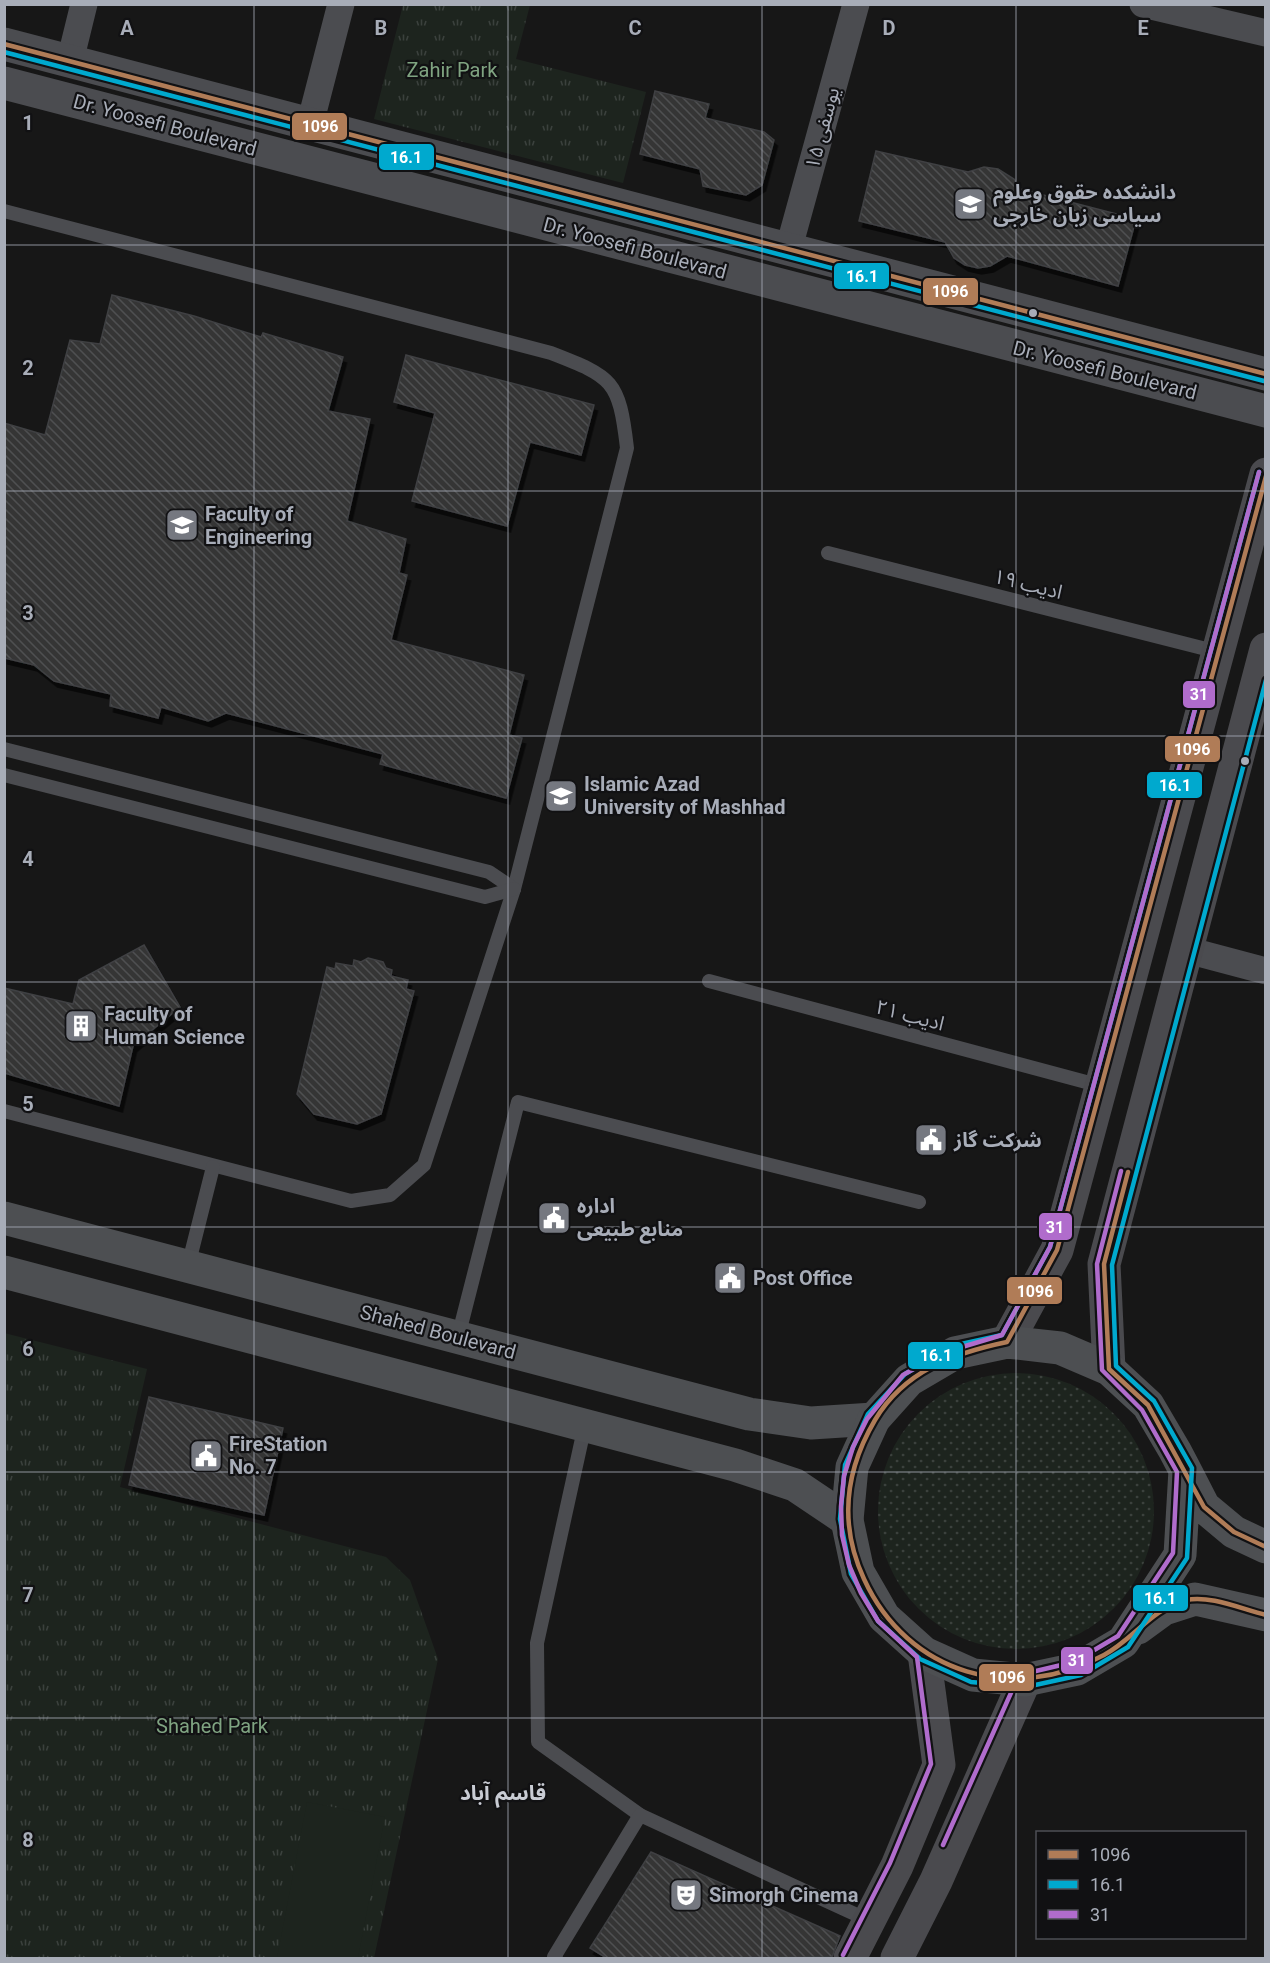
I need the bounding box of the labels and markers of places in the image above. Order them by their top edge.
place label: دانشکده حقوق وعلوم سیاسی زبان خارجی [993,180,1176,227]
school or university icon: دانشکده حقوق وعلوم سیاسی زبان خارجی [952,186,988,222]
unlabelled marker [1027,307,1039,319]
place label: Faculty of Engineering [205,502,312,549]
school or university icon: Faculty of Engineering [164,507,200,543]
unlabelled marker [1239,755,1251,767]
place label: Islamic Azad University of Mashhad [584,772,785,819]
school or university icon: Islamic Azad University of Mashhad [543,778,579,814]
place label: Faculty of Human Science [104,1002,245,1049]
building icon: Faculty of Human Science [63,1008,99,1044]
public building icon: شرکت گاز [913,1122,949,1158]
place label: شرکت گاز [953,1128,1042,1152]
place label: اداره منابع طبیعی [577,1194,683,1244]
public building icon: اداره منابع طبیعی [536,1200,572,1236]
public building icon: Post Office [712,1260,748,1296]
place label: Post Office [753,1266,853,1290]
place label: FireStation No. 7 [229,1432,328,1479]
public building icon: FireStation No. 7 [188,1438,224,1474]
theatre icon: Simorgh Cinema [668,1877,704,1913]
place label: Simorgh Cinema [709,1883,859,1907]

